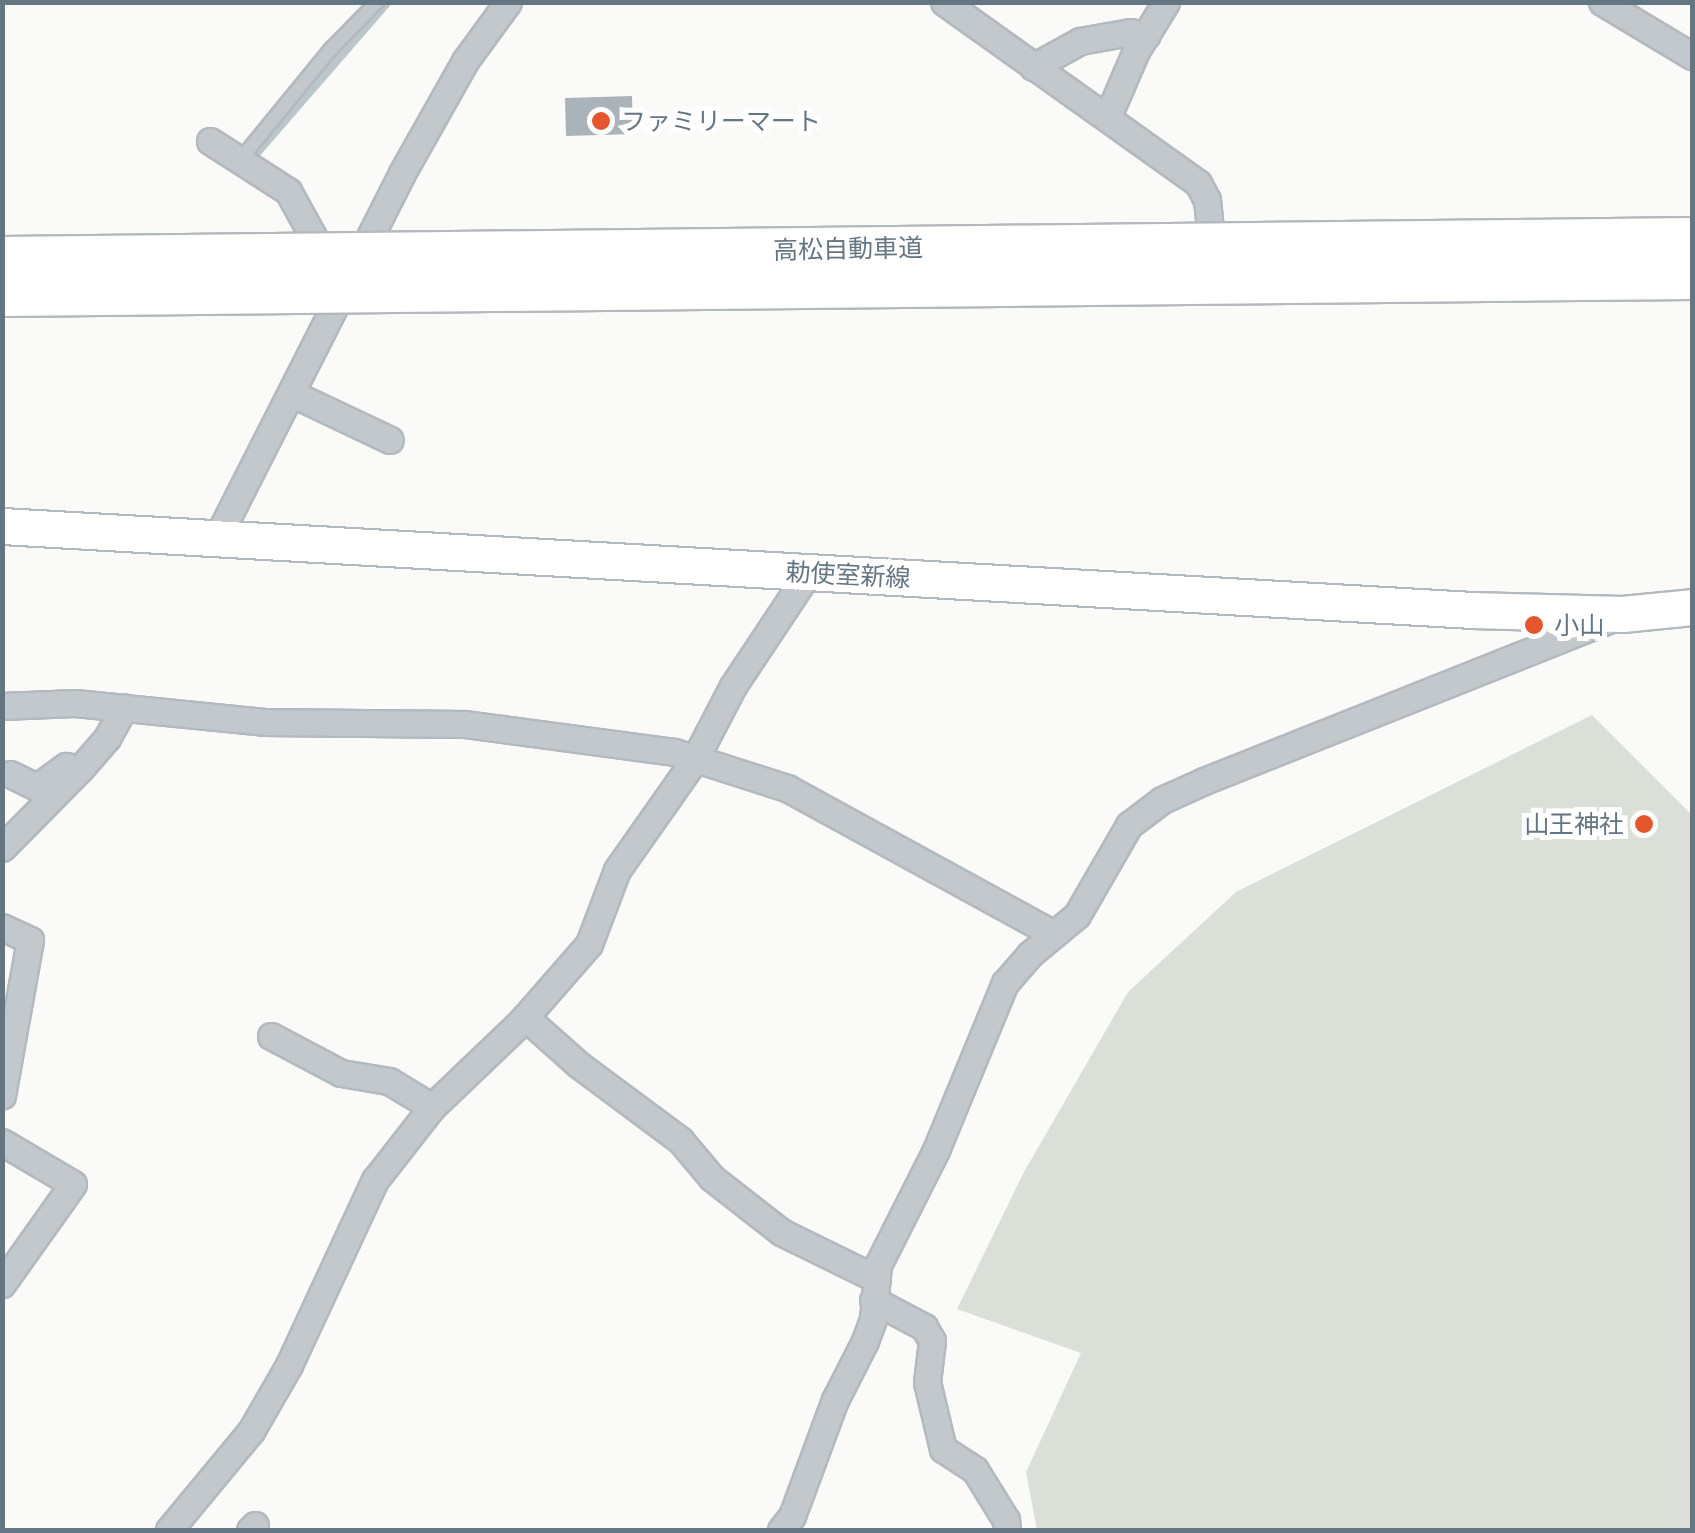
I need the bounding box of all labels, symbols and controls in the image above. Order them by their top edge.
place label: ファミリーマート [621,106,821,136]
marker: ファミリーマート [590,110,612,132]
street label: 高松自動車道 [773,233,923,265]
street label: 勅使室新線 [785,557,911,593]
place label: 小山 [1554,610,1604,640]
marker: 小山 [1523,614,1545,636]
place label: 山王神社 [1524,809,1624,839]
marker: 山王神社 [1633,813,1655,835]

